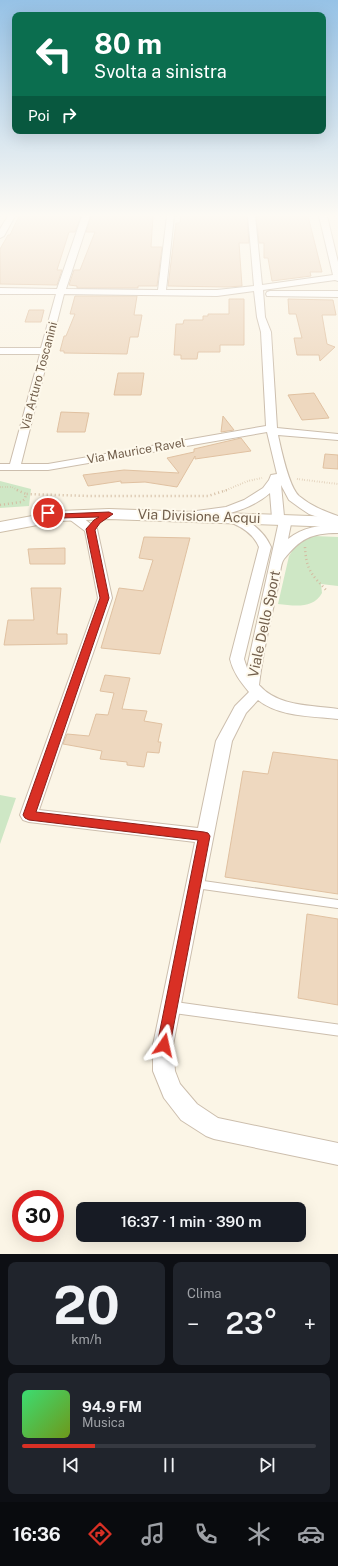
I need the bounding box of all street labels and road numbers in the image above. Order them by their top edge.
street label: Via Arturo Toscanini [18,320,60,432]
street label: Via Maurice Ravel [86,435,187,467]
street label: Via Divisione Acqui [137,506,261,526]
street label: Viale Dello Sport [245,569,283,679]

